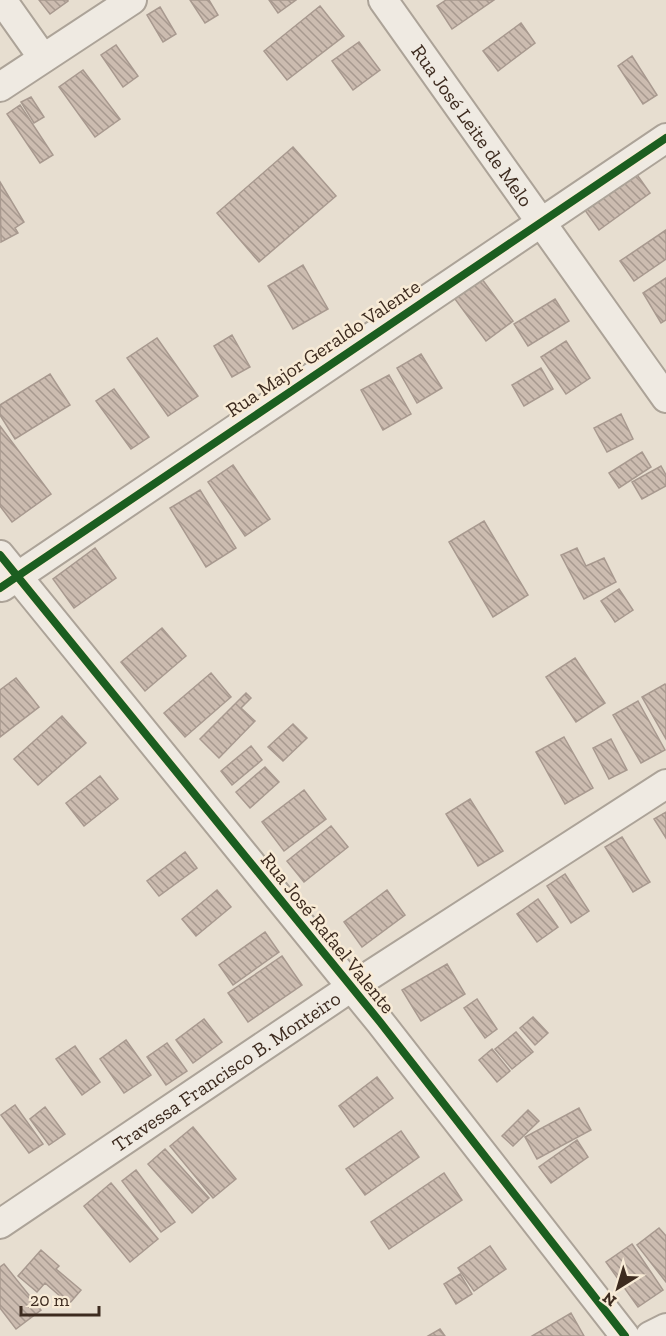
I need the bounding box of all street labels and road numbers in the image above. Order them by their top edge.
street label: Rua José Leite de Melo [406,40,538,211]
street label: Rua Major Geraldo Valente [221,274,425,422]
street label: Rua José Rafael Valente [256,848,400,1018]
street label: Travessa Francisco B. Monteiro [108,986,345,1157]

